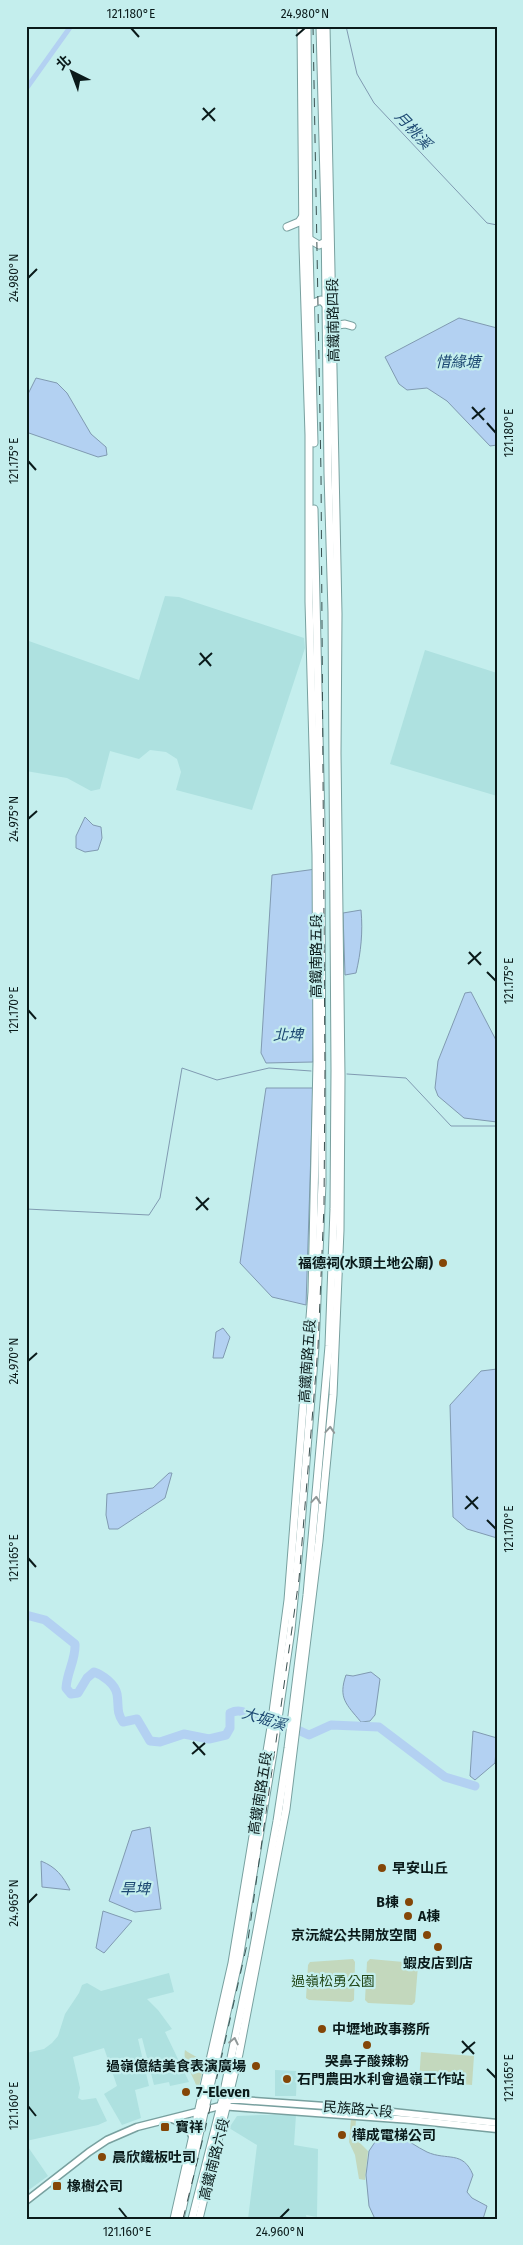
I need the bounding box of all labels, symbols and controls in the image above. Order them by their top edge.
text: 121.180°E [107,7,155,21]
text: 24.980°N [281,7,329,21]
north arrow [48,48,98,98]
text: 北 [53,52,75,74]
water label: 月桃溪 [391,107,436,154]
text: 24.980°N [7,254,21,302]
street label: 高鐵南路四段 [324,278,343,362]
water label: 惜緣塘 [435,353,483,371]
text: 121.180°E [502,409,516,457]
text: 121.175°E [7,438,21,484]
text: 24.975°N [7,796,21,842]
street label: 高鐵南路五段 [308,914,325,998]
text: 121.175°E [502,958,516,1004]
text: 121.170°E [7,986,21,1034]
water label: 北埤 [273,1026,305,1044]
place label: 福德祠(水頭土地公廟) [298,1255,433,1272]
marker: 福德祠(水頭土地公廟) [437,1257,449,1269]
street label: 高鐵南路五段 [296,1319,319,1404]
text: 24.970°N [7,1337,21,1385]
one-way arrow [325,1425,336,1433]
one-way arrow [310,1496,321,1504]
text: 121.170°E [502,1505,516,1553]
text: 121.165°E [7,1534,21,1582]
water label: 大堀溪 [240,1704,290,1735]
street label: 高鐵南路五段 [246,1750,275,1836]
place label: 早安山丘 [392,1860,448,1877]
marker: 早安山丘 [376,1862,388,1874]
text: 24.965°N [7,1879,21,1927]
water label: 旱埤 [120,1880,152,1898]
place label: B棟 [376,1894,399,1911]
marker: B棟 [403,1896,415,1908]
place label: A棟 [417,1908,440,1925]
marker: A棟 [402,1910,414,1922]
place label: 京沅綻公共開放空間 [291,1927,417,1944]
marker: 京沅綻公共開放空間 [421,1929,433,1941]
marker: 蝦皮店到店 [432,1941,444,1953]
place label: 蝦皮店到店 [403,1955,473,1972]
park label: 過嶺松勇公園 [291,1973,375,1990]
place label: 中壢地政事務所 [332,2021,430,2038]
marker: 中壢地政事務所 [316,2023,328,2035]
one-way arrow [228,2036,239,2045]
marker: 哭鼻子酸辣粉 [361,2039,373,2051]
place label: 哭鼻子酸辣粉 [325,2053,409,2070]
text: 121.165°E [502,2054,516,2102]
place label: 過嶺億結美食表演廣場 [106,2058,246,2075]
marker: 過嶺億結美食表演廣場 [250,2060,262,2072]
place label: 石門農田水利會過嶺工作站 [297,2071,465,2088]
marker: 石門農田水利會過嶺工作站 [281,2073,293,2085]
text: 121.160°E [7,2082,21,2130]
place label: 7-Eleven [196,2084,250,2101]
marker: 7-Eleven [180,2086,192,2098]
street label: 民族路六段 [322,2098,394,2121]
street label: 高鐵南路六段 [196,2116,233,2202]
place label: 寶祥 [175,2119,203,2136]
marker: 寶祥 [159,2121,171,2133]
place label: 樺成電梯公司 [352,2127,436,2144]
marker: 樺成電梯公司 [336,2129,348,2141]
place label: 晨欣鐵板吐司 [112,2149,196,2166]
marker: 晨欣鐵板吐司 [96,2151,108,2163]
place label: 橡樹公司 [67,2178,123,2195]
marker: 橡樹公司 [51,2180,63,2192]
text: 121.160°E [103,2225,151,2239]
text: 24.960°N [256,2225,304,2239]

